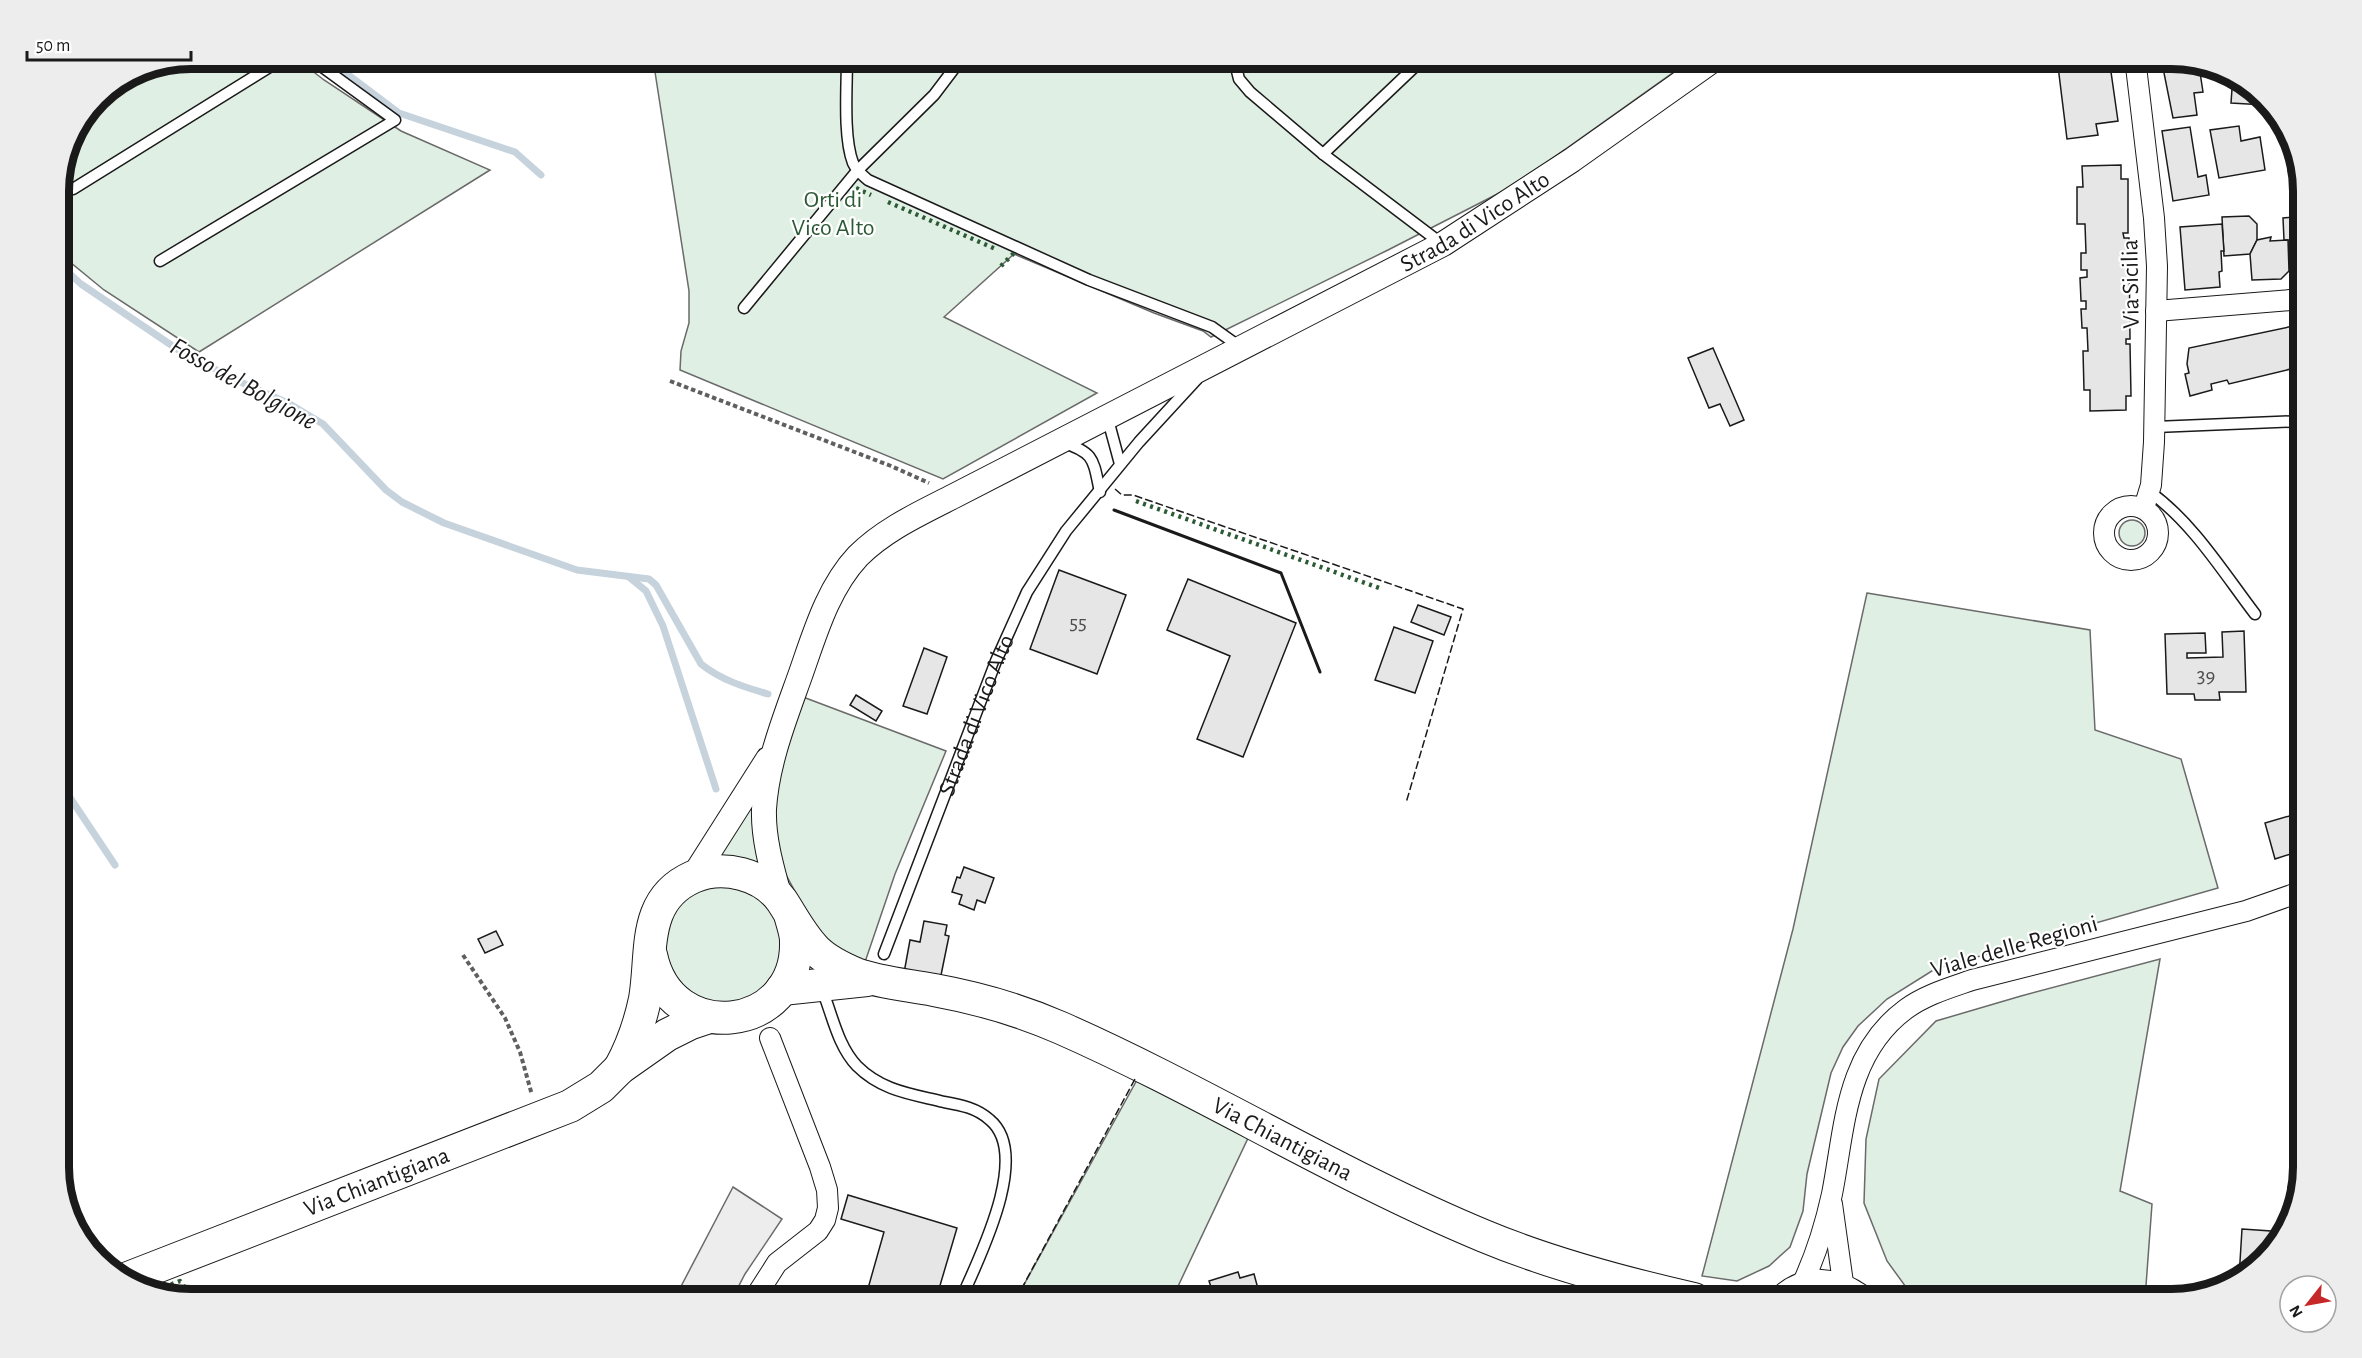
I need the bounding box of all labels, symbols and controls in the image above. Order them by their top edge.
scale bar [27,24,190,62]
text: 50 m [36,37,70,55]
street label: Strada di Vico Alto [1397,167,1554,277]
park label: Orti di Vico Alto [791,188,875,240]
street label: Via Sicilia [2118,239,2144,329]
water label: Fosso del Bolgione [166,333,321,435]
house number: 55 [1069,612,1087,633]
street label: Strada di Vico Alto [935,631,1019,799]
house number: 39 [2197,665,2215,686]
street label: Viale delle Regioni [1928,912,2100,982]
street label: Via Chiantigiana [1209,1093,1356,1186]
street label: Via Chiantigiana [301,1143,453,1221]
north arrow [2278,1274,2338,1334]
text: N [2286,1302,2306,1320]

